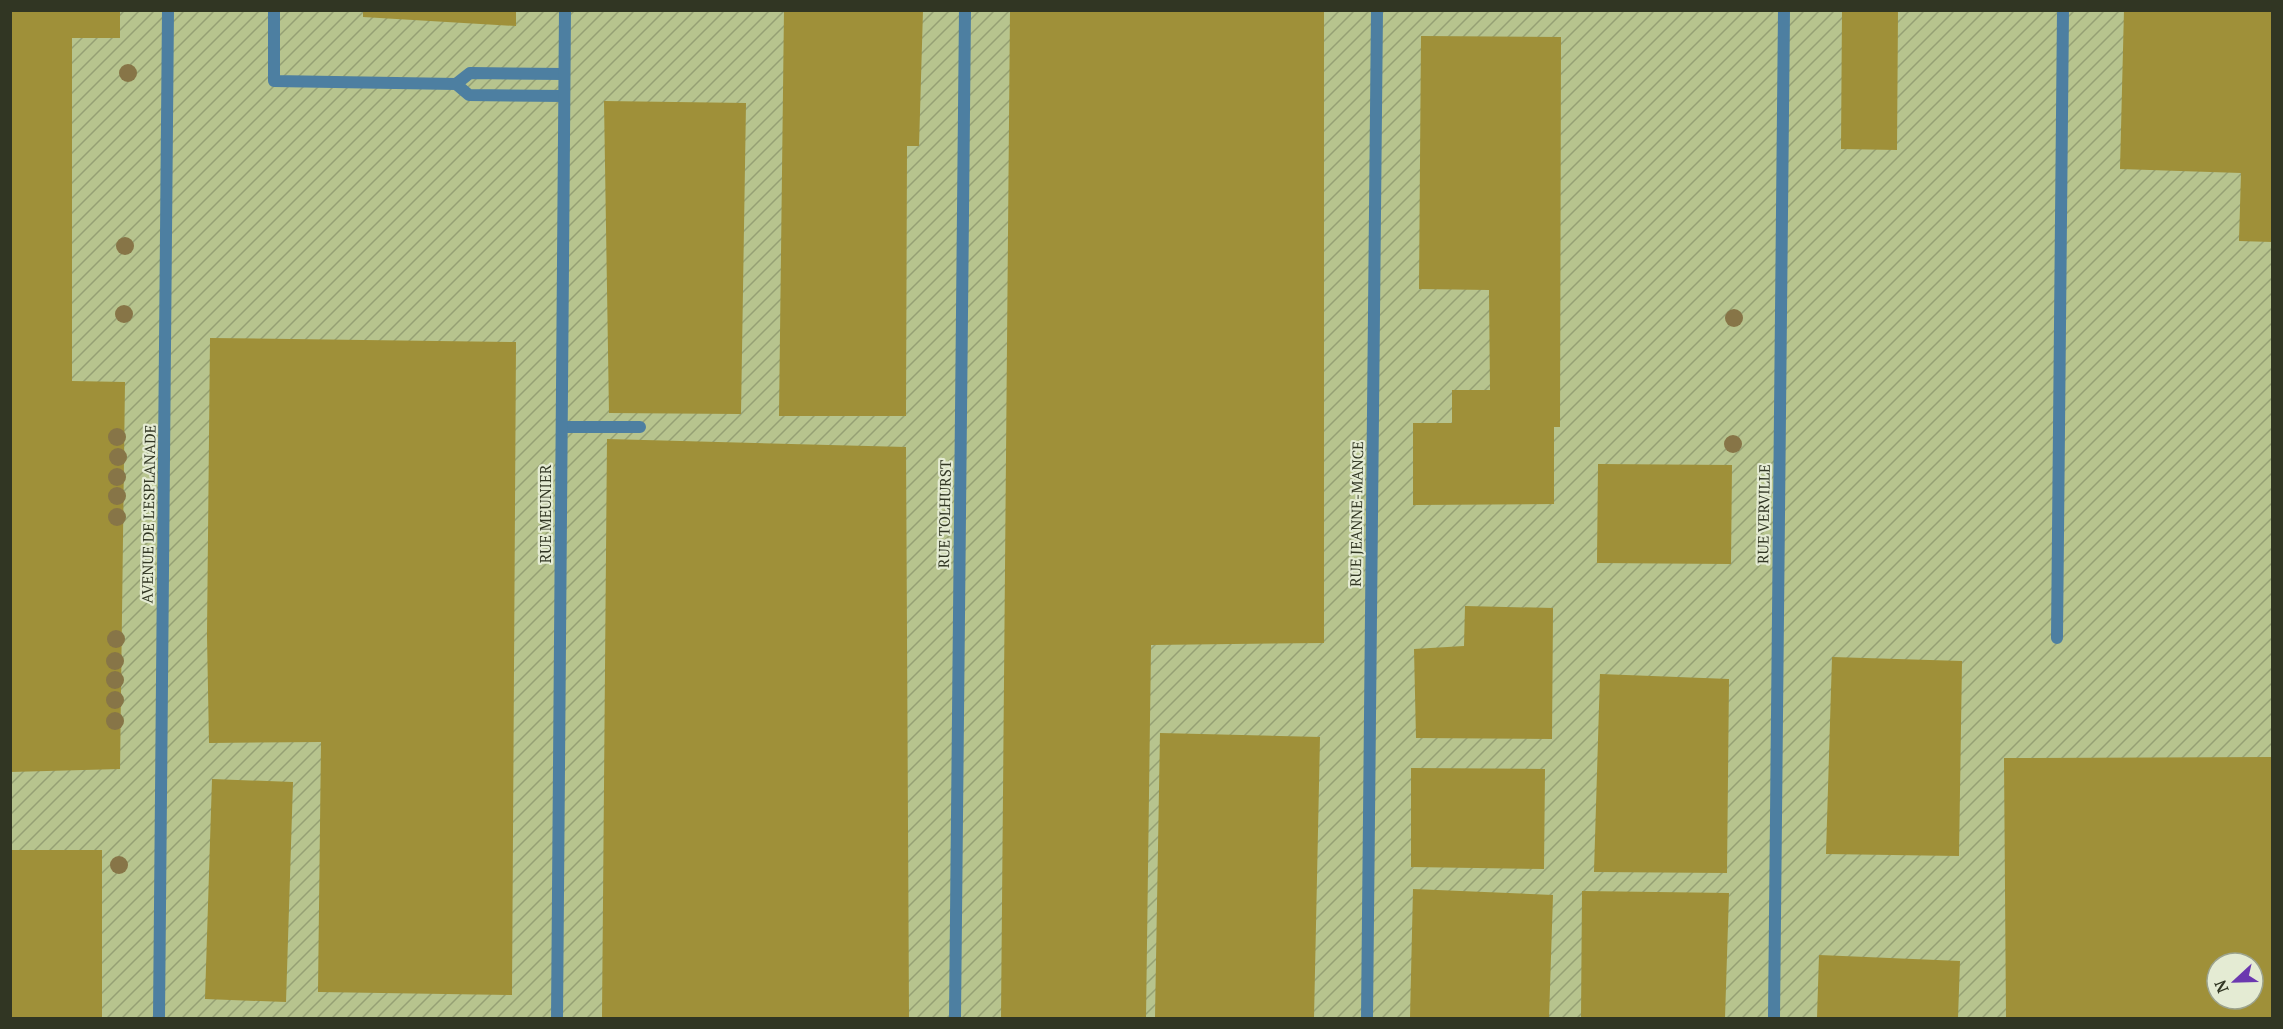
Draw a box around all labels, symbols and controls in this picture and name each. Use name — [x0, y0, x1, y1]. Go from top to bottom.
street label: AVENUE DE L'ESPLANADE — [136, 424, 160, 603]
street label: RUE JEANNE-MANCE — [1345, 441, 1367, 587]
street label: RUE TOLHURST — [933, 460, 955, 568]
street label: RUE MEUNIER — [535, 464, 555, 563]
street label: RUE VERVILLE — [1752, 464, 1774, 564]
north arrow — [2205, 951, 2265, 1011]
text: N — [2209, 977, 2234, 996]

